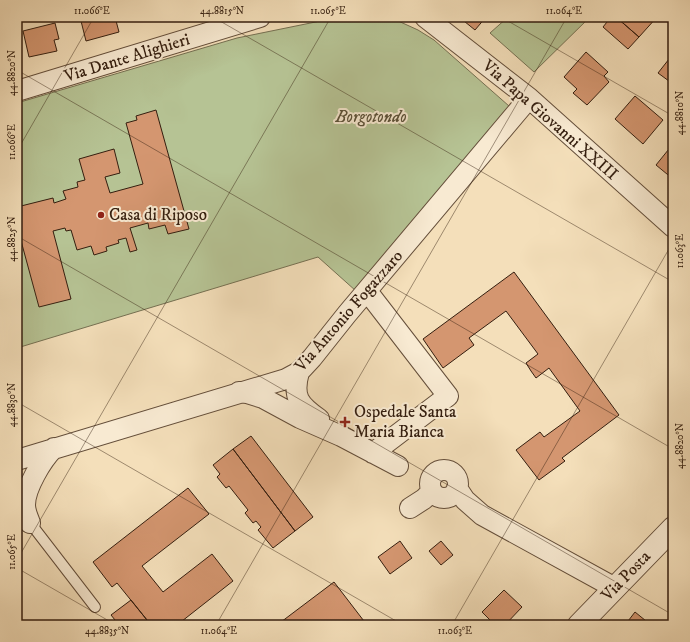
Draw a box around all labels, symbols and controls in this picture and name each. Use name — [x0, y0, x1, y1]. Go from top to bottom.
text: 11.066°E — [74, 5, 110, 17]
text: 44.8815°N — [200, 5, 244, 17]
text: 11.065°E — [310, 5, 346, 17]
text: 11.064°E — [546, 5, 582, 17]
street label: Via Dante Alighieri — [61, 28, 193, 88]
text: 44.8820°N — [6, 50, 18, 96]
street label: Via Papa Giovanni XXIII — [477, 54, 623, 185]
text: 44.8810°N — [674, 91, 686, 135]
park label: Borgotondo — [334, 106, 407, 128]
text: 11.066°E — [6, 124, 18, 160]
place label: Casa di Riposo — [109, 204, 207, 226]
marker: Casa di Riposo — [96, 210, 106, 220]
text: 44.8825°N — [6, 216, 18, 262]
text: 11.063°E — [674, 234, 686, 268]
street label: Via Antonio Fogazzaro — [289, 245, 408, 377]
text: 44.8830°N — [6, 383, 18, 427]
place label: Ospedale Santa Maria Bianca — [354, 401, 457, 443]
marker: Ospedale Santa Maria Bianca — [339, 416, 351, 428]
text: 44.8820°N — [674, 423, 686, 469]
text: 11.065°E — [6, 534, 18, 570]
street label: Via Posta — [596, 545, 656, 607]
text: 44.8835°N — [85, 625, 129, 637]
text: 11.064°E — [201, 625, 237, 637]
text: 11.063°E — [438, 625, 472, 637]

